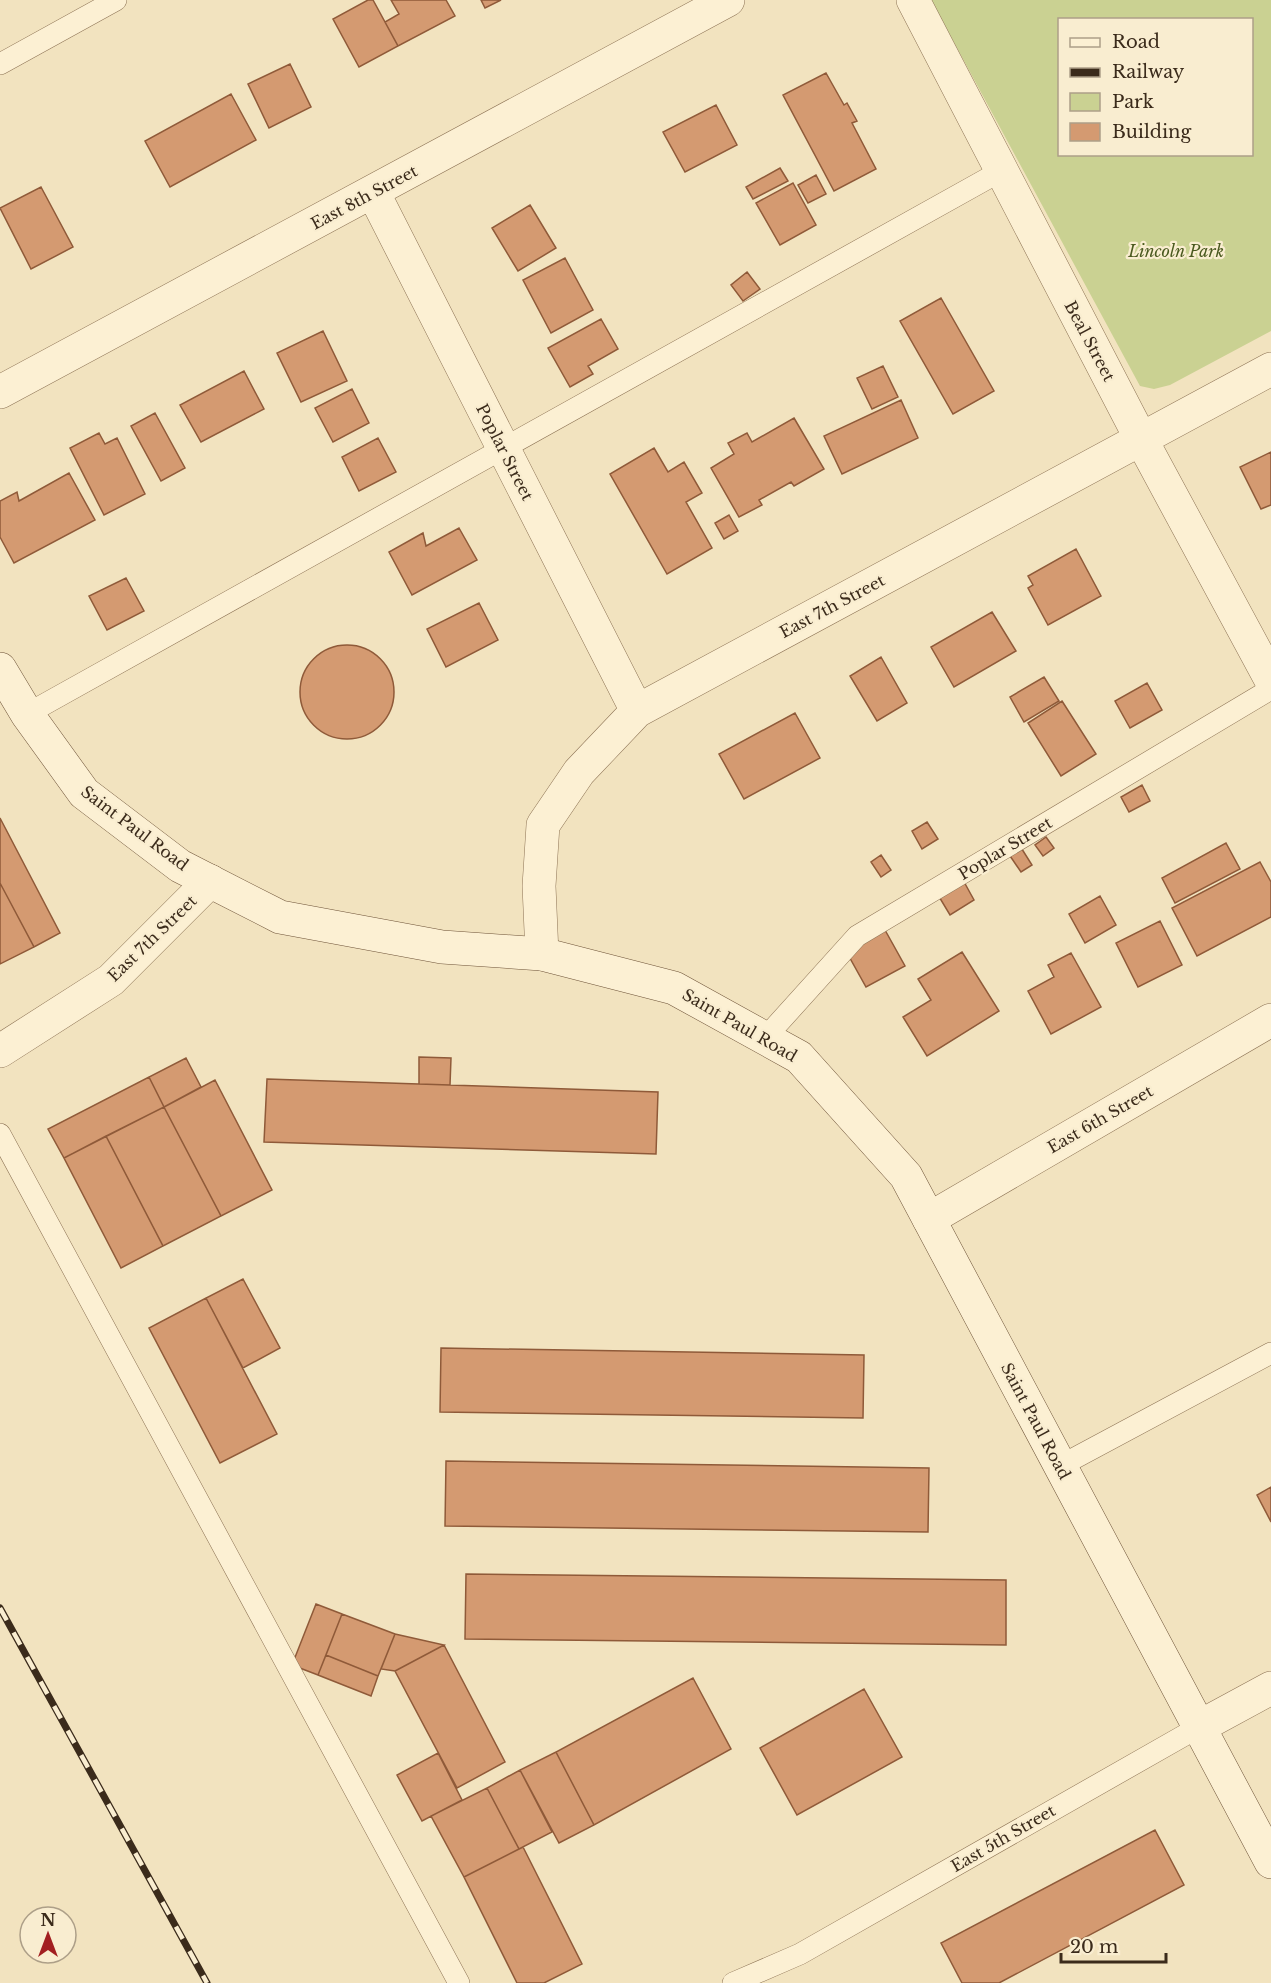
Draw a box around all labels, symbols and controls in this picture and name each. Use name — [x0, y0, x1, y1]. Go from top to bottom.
legend — [1058, 18, 1253, 156]
text: Road — [1112, 31, 1160, 53]
text: Railway — [1112, 61, 1185, 83]
text: Park — [1112, 91, 1154, 113]
text: Building — [1112, 121, 1191, 143]
street label: East 8th Street — [307, 161, 421, 233]
park label: Lincoln Park — [1127, 241, 1224, 261]
street label: Beal Street — [1060, 297, 1120, 385]
street label: Poplar Street — [472, 400, 538, 504]
street label: East 7th Street — [776, 570, 888, 642]
street label: Saint Paul Road — [77, 781, 193, 875]
street label: Poplar Street — [954, 812, 1056, 884]
street label: East 7th Street — [103, 890, 201, 986]
street label: Saint Paul Road — [679, 984, 801, 1066]
street label: East 6th Street — [1044, 1081, 1156, 1157]
street label: Saint Paul Road — [997, 1359, 1075, 1483]
street label: East 5th Street — [947, 1800, 1059, 1876]
north arrow — [18, 1905, 78, 1965]
text: N — [40, 1910, 56, 1930]
scale bar — [1061, 1926, 1166, 1964]
text: 20 m — [1070, 1936, 1118, 1958]

